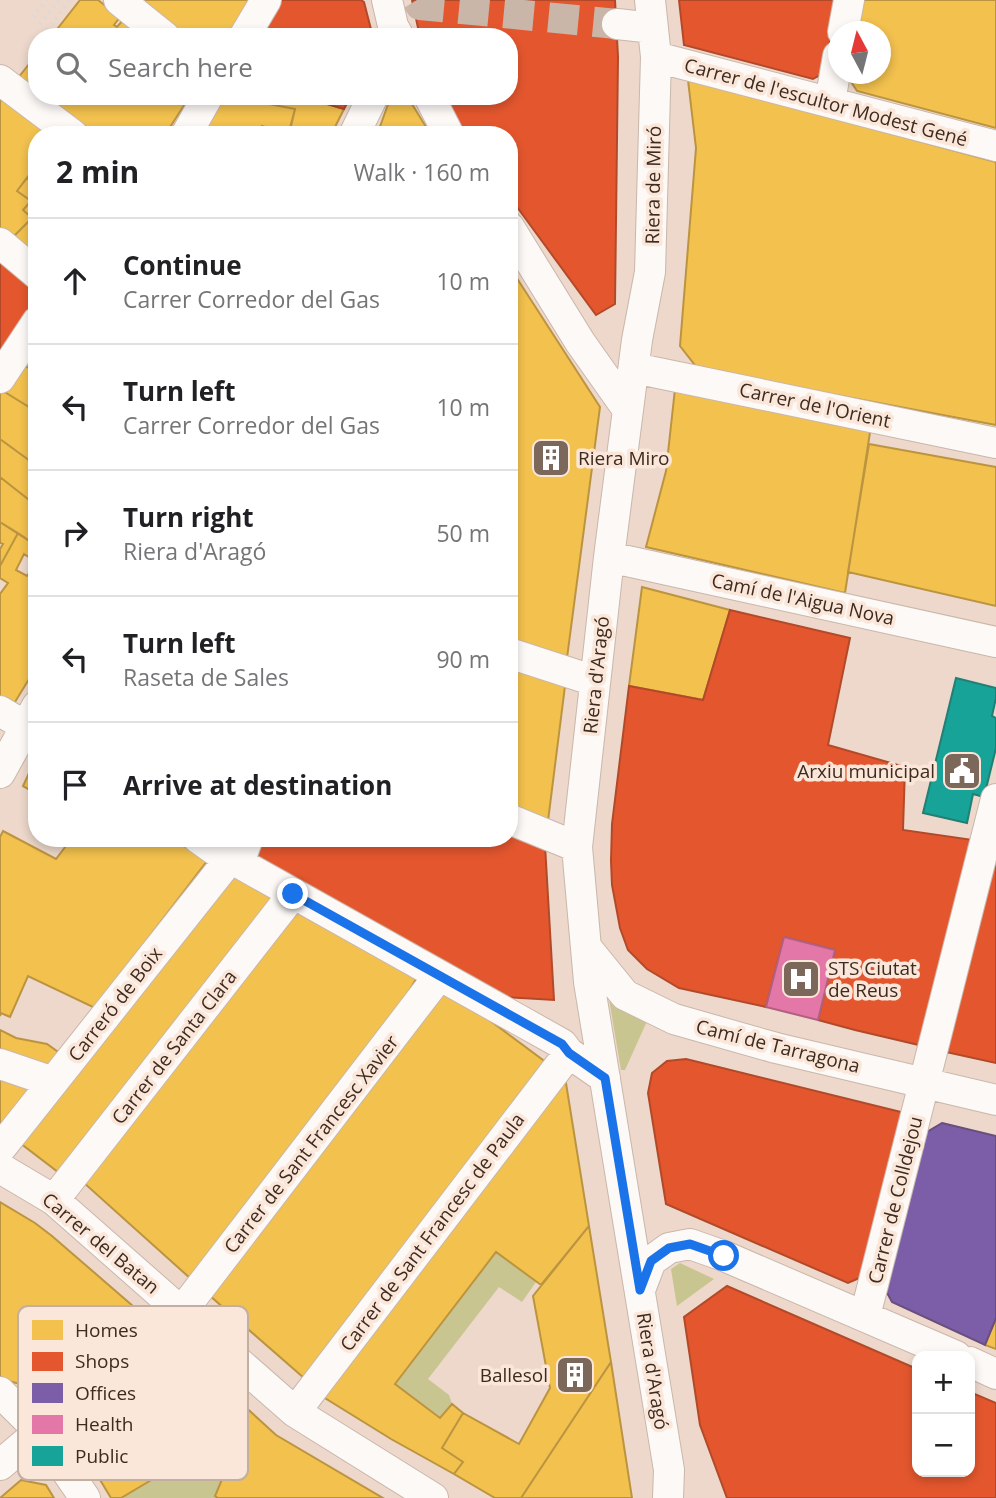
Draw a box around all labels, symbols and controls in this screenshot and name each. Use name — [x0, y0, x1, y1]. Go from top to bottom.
north arrow — [828, 21, 891, 84]
search box — [28, 28, 518, 105]
icon: search — [52, 48, 90, 86]
text: Search here — [108, 49, 253, 85]
street label: Carrer de l'escultor Modest Gené — [682, 52, 970, 152]
street label: Riera de Miró — [639, 125, 667, 245]
text: 2 min — [56, 151, 139, 192]
text: Walk · 160 m — [353, 156, 490, 188]
text: Continue — [123, 247, 242, 283]
icon: ahead — [56, 262, 94, 300]
text: 10 m — [436, 265, 490, 297]
text: Carrer Corredor del Gas — [123, 283, 380, 315]
text: Turn left — [123, 373, 235, 409]
street label: Carrer de l'Orient — [737, 376, 893, 434]
icon: left — [56, 388, 94, 426]
text: 10 m — [436, 391, 490, 423]
text: Carrer Corredor del Gas — [123, 409, 380, 441]
building icon: Riera Miro — [530, 437, 572, 479]
place label: Riera Miro — [578, 445, 670, 471]
text: Turn right — [123, 499, 254, 535]
icon: right — [56, 514, 94, 552]
text: 50 m — [436, 517, 490, 549]
text: Riera d'Aragó — [123, 535, 266, 567]
street label: Camí de l'Aigua Nova — [709, 567, 897, 631]
street label: Riera d'Aragó — [577, 615, 615, 735]
text: Turn left — [123, 625, 235, 661]
icon: left — [56, 640, 94, 678]
text: 90 m — [436, 643, 490, 675]
text: Raseta de Sales — [123, 661, 289, 693]
public building icon: Arxiu municipal — [941, 750, 983, 792]
place label: Arxiu municipal — [797, 758, 935, 784]
icon: arrive — [56, 766, 94, 804]
text: Arrive at destination — [123, 767, 392, 803]
route end — [277, 878, 308, 909]
street label: Carreró de Boix — [62, 941, 168, 1067]
place label: STS Ciutat de Reus — [828, 955, 917, 1003]
hospital icon: STS Ciutat de Reus — [780, 958, 822, 1000]
street label: Carrer de Santa Clara — [106, 964, 242, 1130]
street label: Camí de Tarragona — [693, 1013, 863, 1079]
street label: Carrer de Sant Francesc Xavier — [218, 1029, 404, 1258]
street label: Carrer de Sant Francesc de Paula — [334, 1108, 530, 1356]
street label: Carrer de Colldejou — [862, 1113, 928, 1287]
street label: Carrer del Batan — [37, 1186, 165, 1300]
route start — [708, 1240, 739, 1271]
legend — [18, 1306, 248, 1480]
street label: Riera d'Aragó — [631, 1311, 675, 1431]
text: Homes — [75, 1317, 138, 1343]
text: Shops — [75, 1348, 129, 1374]
map controls — [912, 1351, 975, 1477]
button: + — [912, 1351, 975, 1414]
building icon: Ballesol — [554, 1354, 596, 1396]
place label: Ballesol — [480, 1362, 548, 1388]
text: Offices — [75, 1380, 136, 1406]
text: Health — [75, 1411, 133, 1437]
button: − — [912, 1414, 975, 1477]
text: Public — [75, 1443, 128, 1469]

